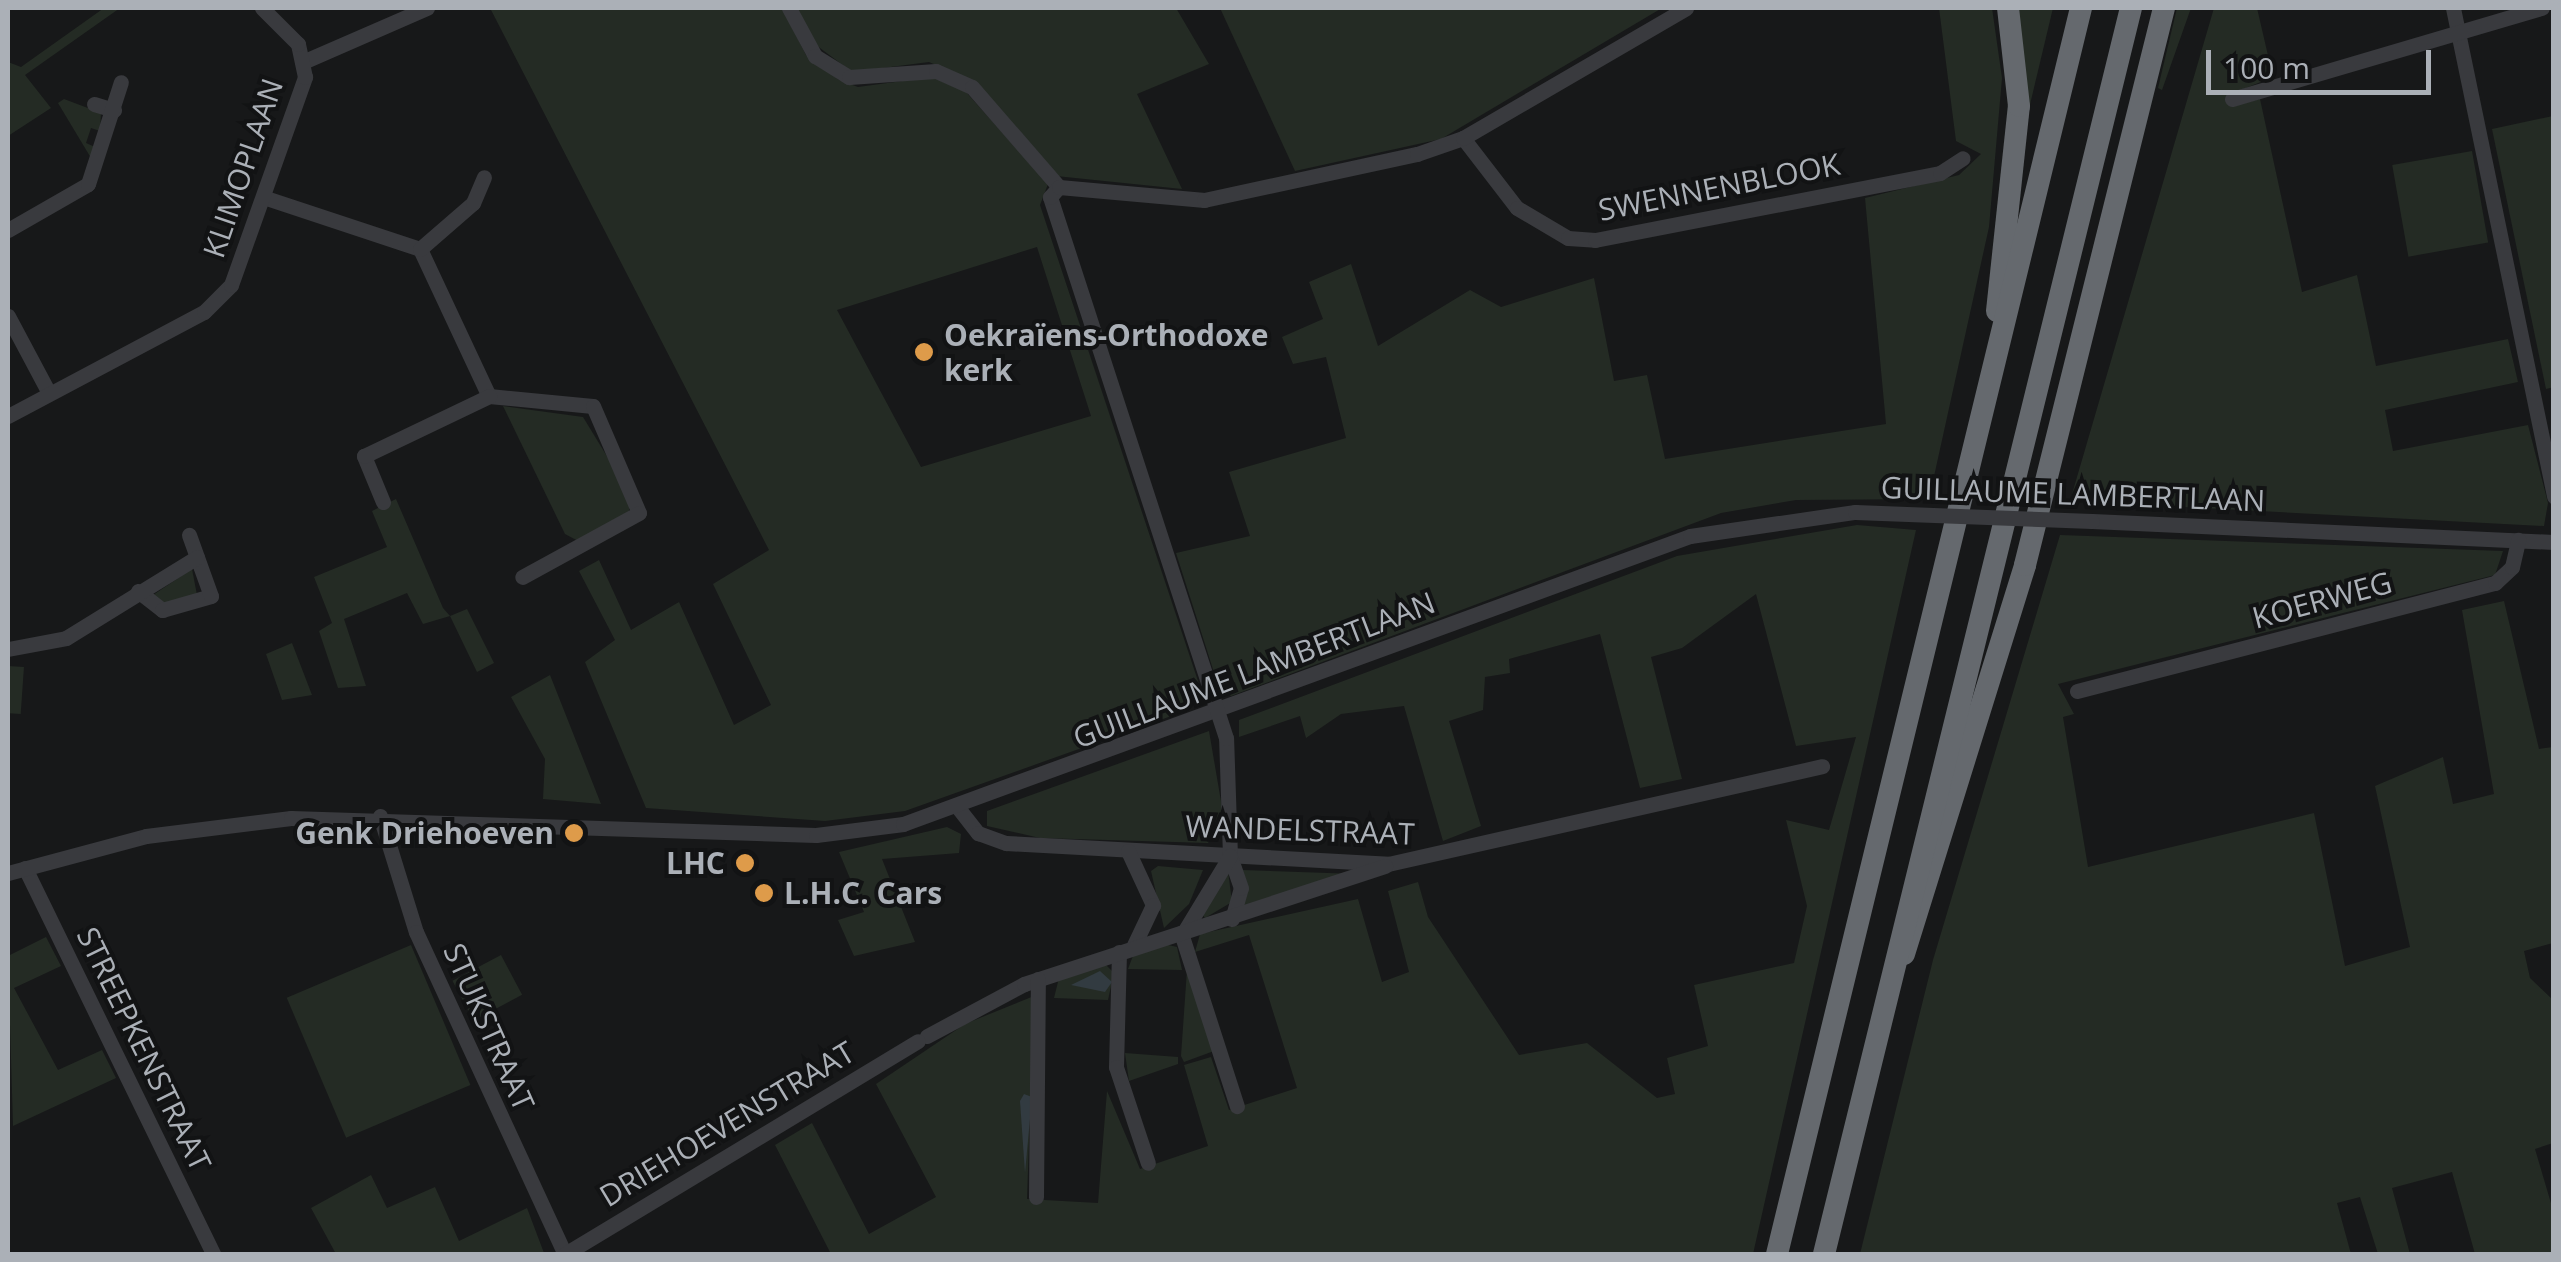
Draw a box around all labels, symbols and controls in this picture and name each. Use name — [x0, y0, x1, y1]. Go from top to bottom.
scale bar — [2211, 30, 2436, 92]
text: 100 m — [2223, 47, 2310, 88]
street label: KLIMOPLAAN — [196, 74, 290, 262]
street label: SWENNENBLOOK — [1595, 146, 1843, 228]
place label: Oekraïens-Orthodoxe kerk — [944, 317, 1269, 388]
marker: Oekraïens-Orthodoxe kerk — [913, 341, 935, 363]
street label: GUILLAUME LAMBERTLAAN — [1880, 469, 2266, 519]
street label: KOERWEG — [2248, 564, 2396, 636]
street label: GUILLAUME LAMBERTLAAN — [1068, 584, 1440, 756]
street label: WANDELSTRAAT — [1185, 808, 1415, 852]
place label: Genk Driehoeven — [295, 815, 554, 851]
marker: Genk Driehoeven — [563, 822, 585, 844]
place label: LHC — [666, 845, 725, 881]
marker: LHC — [734, 852, 756, 874]
place label: L.H.C. Cars — [784, 875, 942, 911]
marker: L.H.C. Cars — [753, 882, 775, 904]
street label: STREEPKENSTRAAT — [69, 921, 219, 1177]
street label: STUKSTRAAT — [436, 938, 542, 1116]
street label: DRIEHOEVENSTRAAT — [593, 1034, 861, 1214]

